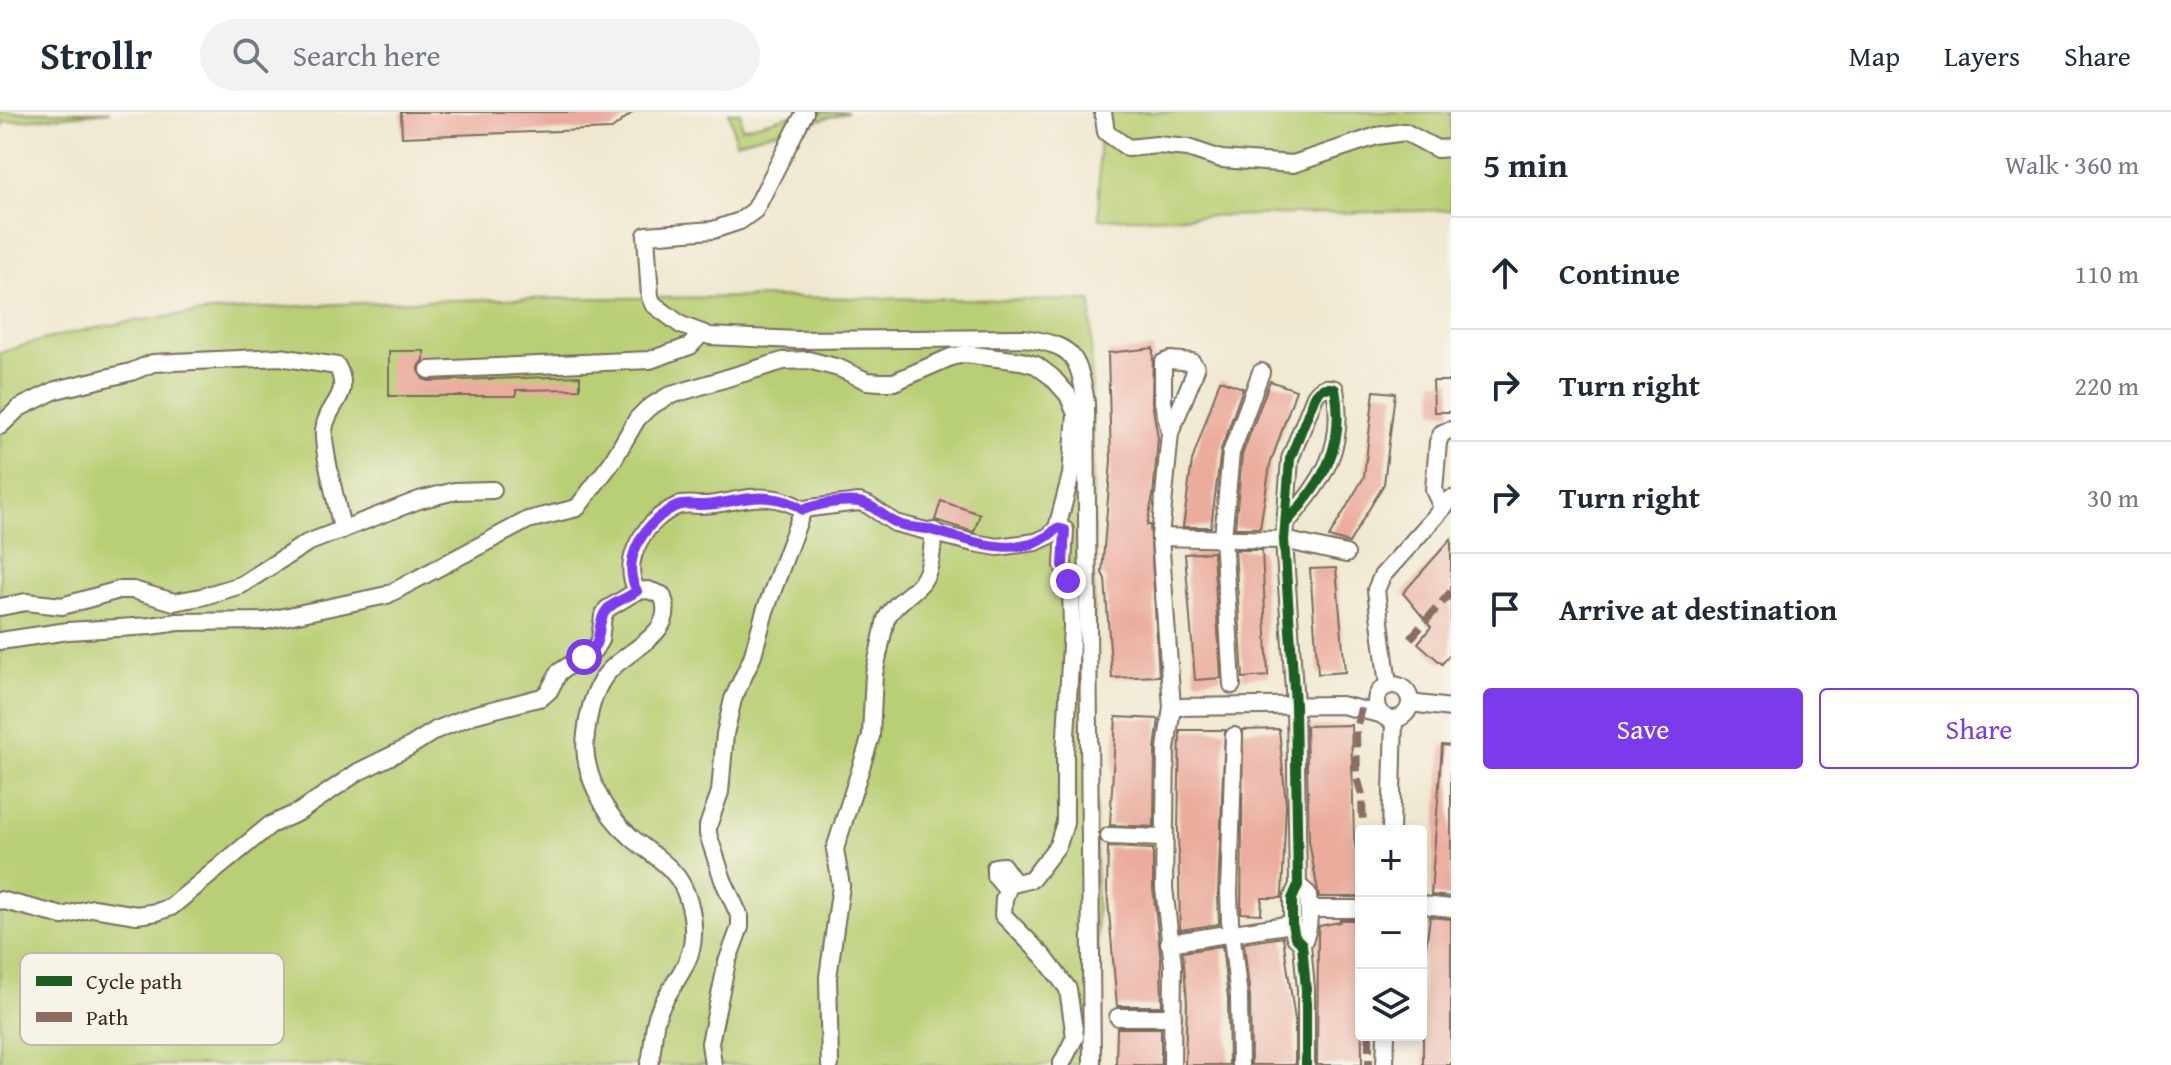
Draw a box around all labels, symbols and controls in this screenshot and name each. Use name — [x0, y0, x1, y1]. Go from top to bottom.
search box — [200, 19, 760, 91]
text: Strollr — [40, 27, 152, 83]
icon: search — [228, 33, 272, 77]
text: Search here — [292, 33, 441, 77]
text: Map — [1849, 35, 1900, 76]
text: Layers — [1944, 35, 2020, 76]
text: Share — [2064, 35, 2131, 76]
text: 5 min — [1483, 140, 1568, 189]
text: Walk · 360 m — [2005, 145, 2139, 184]
icon: ahead — [1483, 251, 1527, 295]
text: Continue — [1559, 251, 1680, 295]
text: 110 m — [2074, 254, 2139, 293]
icon: right — [1483, 363, 1527, 407]
text: Turn right — [1559, 363, 1700, 407]
text: 220 m — [2074, 366, 2139, 405]
icon: right — [1483, 475, 1527, 519]
text: Turn right — [1559, 475, 1700, 519]
text: 30 m — [2087, 478, 2139, 517]
route end — [1050, 563, 1086, 599]
icon: arrive — [1483, 587, 1527, 631]
text: Arrive at destination — [1559, 587, 1837, 631]
route start — [566, 639, 602, 675]
button: Save — [1483, 688, 1803, 769]
button: Share — [1819, 688, 2139, 769]
map controls — [1355, 825, 1427, 1041]
button: + — [1355, 825, 1427, 897]
button: − — [1355, 897, 1427, 969]
legend — [20, 953, 284, 1045]
text: Cycle path — [86, 965, 183, 997]
button: layers — [1355, 969, 1427, 1041]
text: Path — [86, 1001, 129, 1033]

